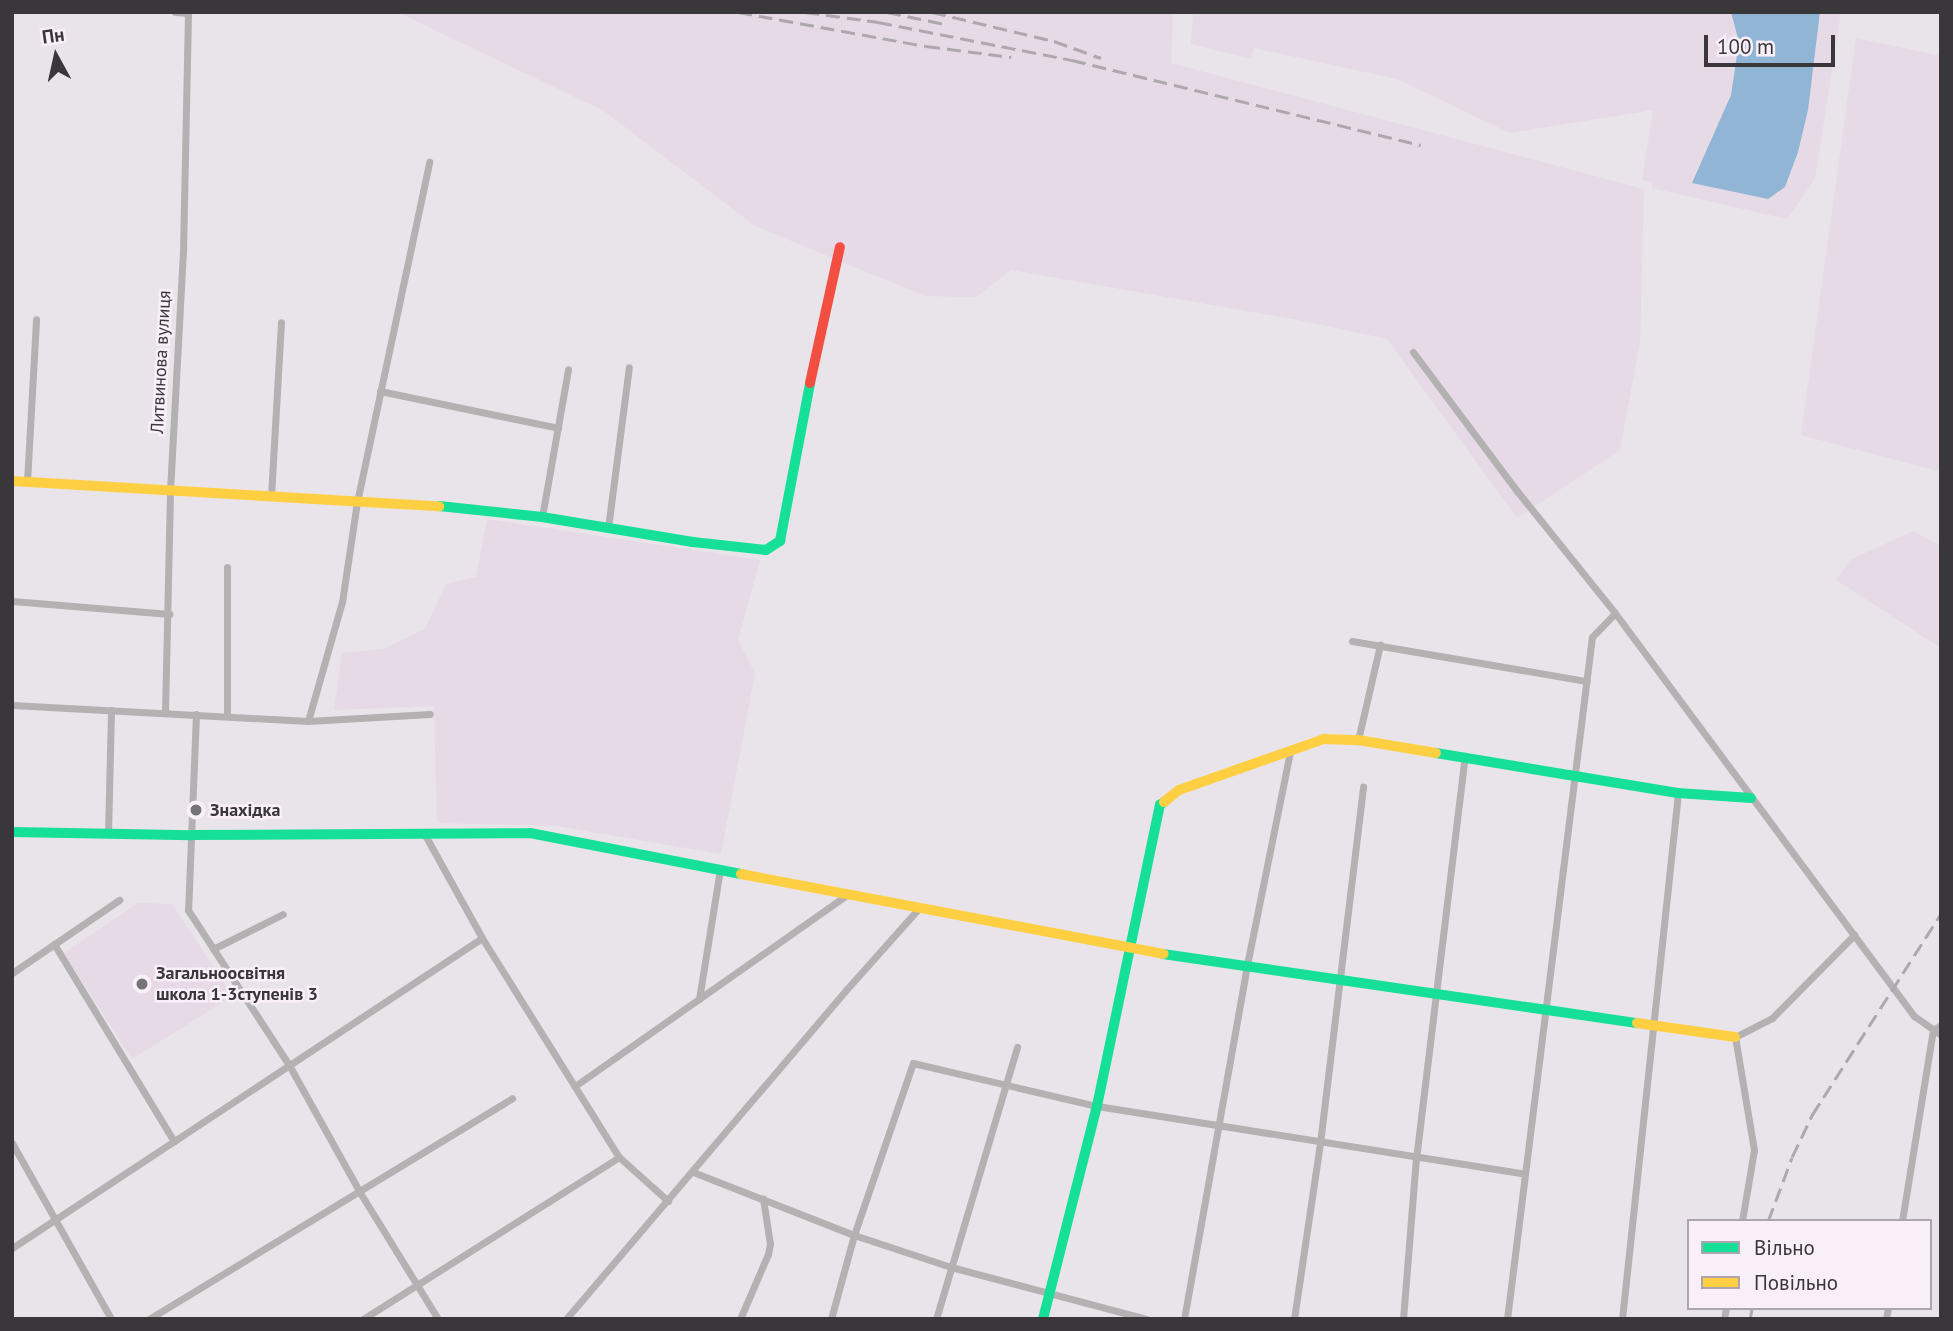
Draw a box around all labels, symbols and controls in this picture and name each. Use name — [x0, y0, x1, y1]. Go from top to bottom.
north arrow — [21, 21, 91, 91]
scale bar — [1708, 21, 1839, 65]
text: Пн — [40, 22, 66, 49]
text: 100 m — [1717, 33, 1774, 60]
street label: Литвинова вулиця — [146, 290, 176, 434]
place label: Знахідка — [210, 799, 280, 821]
marker: Знахідка — [188, 802, 204, 818]
place label: Загальноосвiтня школа 1-3ступенiв 3 — [156, 963, 318, 1006]
marker: Загальноосвiтня школа 1-3ступенiв 3 — [134, 976, 150, 992]
legend — [1687, 1219, 1932, 1310]
text: Вільно — [1754, 1234, 1815, 1261]
text: Повільно — [1754, 1269, 1838, 1296]

